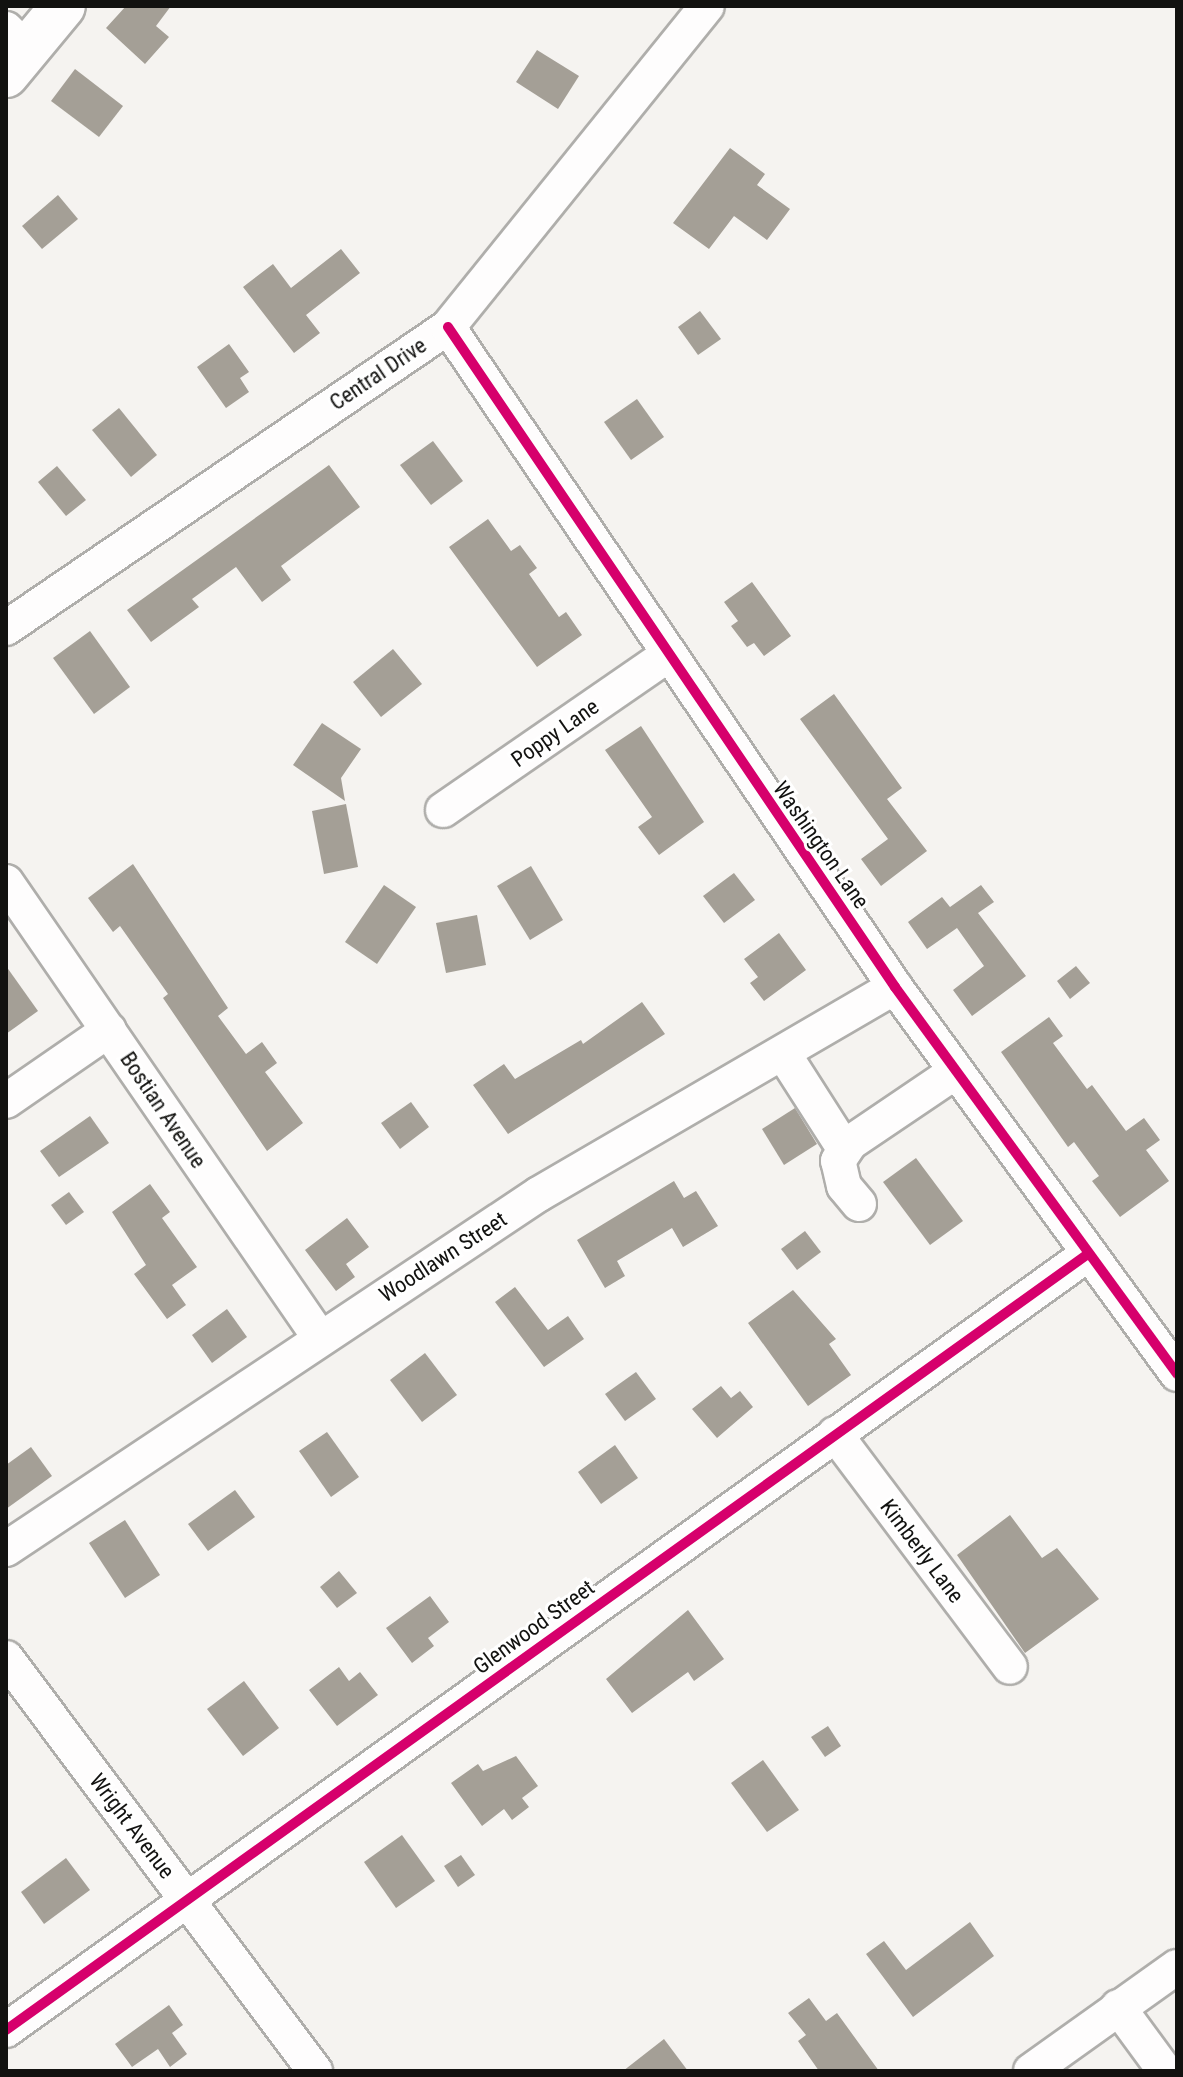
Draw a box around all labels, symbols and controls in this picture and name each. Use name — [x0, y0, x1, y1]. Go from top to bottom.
street label: Central Drive — [325, 332, 431, 416]
street label: Poppy Lane — [506, 693, 604, 773]
street label: Washington Lane — [767, 776, 875, 914]
street label: Bostian Avenue — [115, 1047, 211, 1173]
street label: Woodlawn Street — [374, 1206, 512, 1308]
street label: Kimberly Lane — [875, 1494, 969, 1608]
street label: Glenwood Street — [468, 1574, 600, 1680]
street label: Wright Avenue — [84, 1768, 180, 1884]

